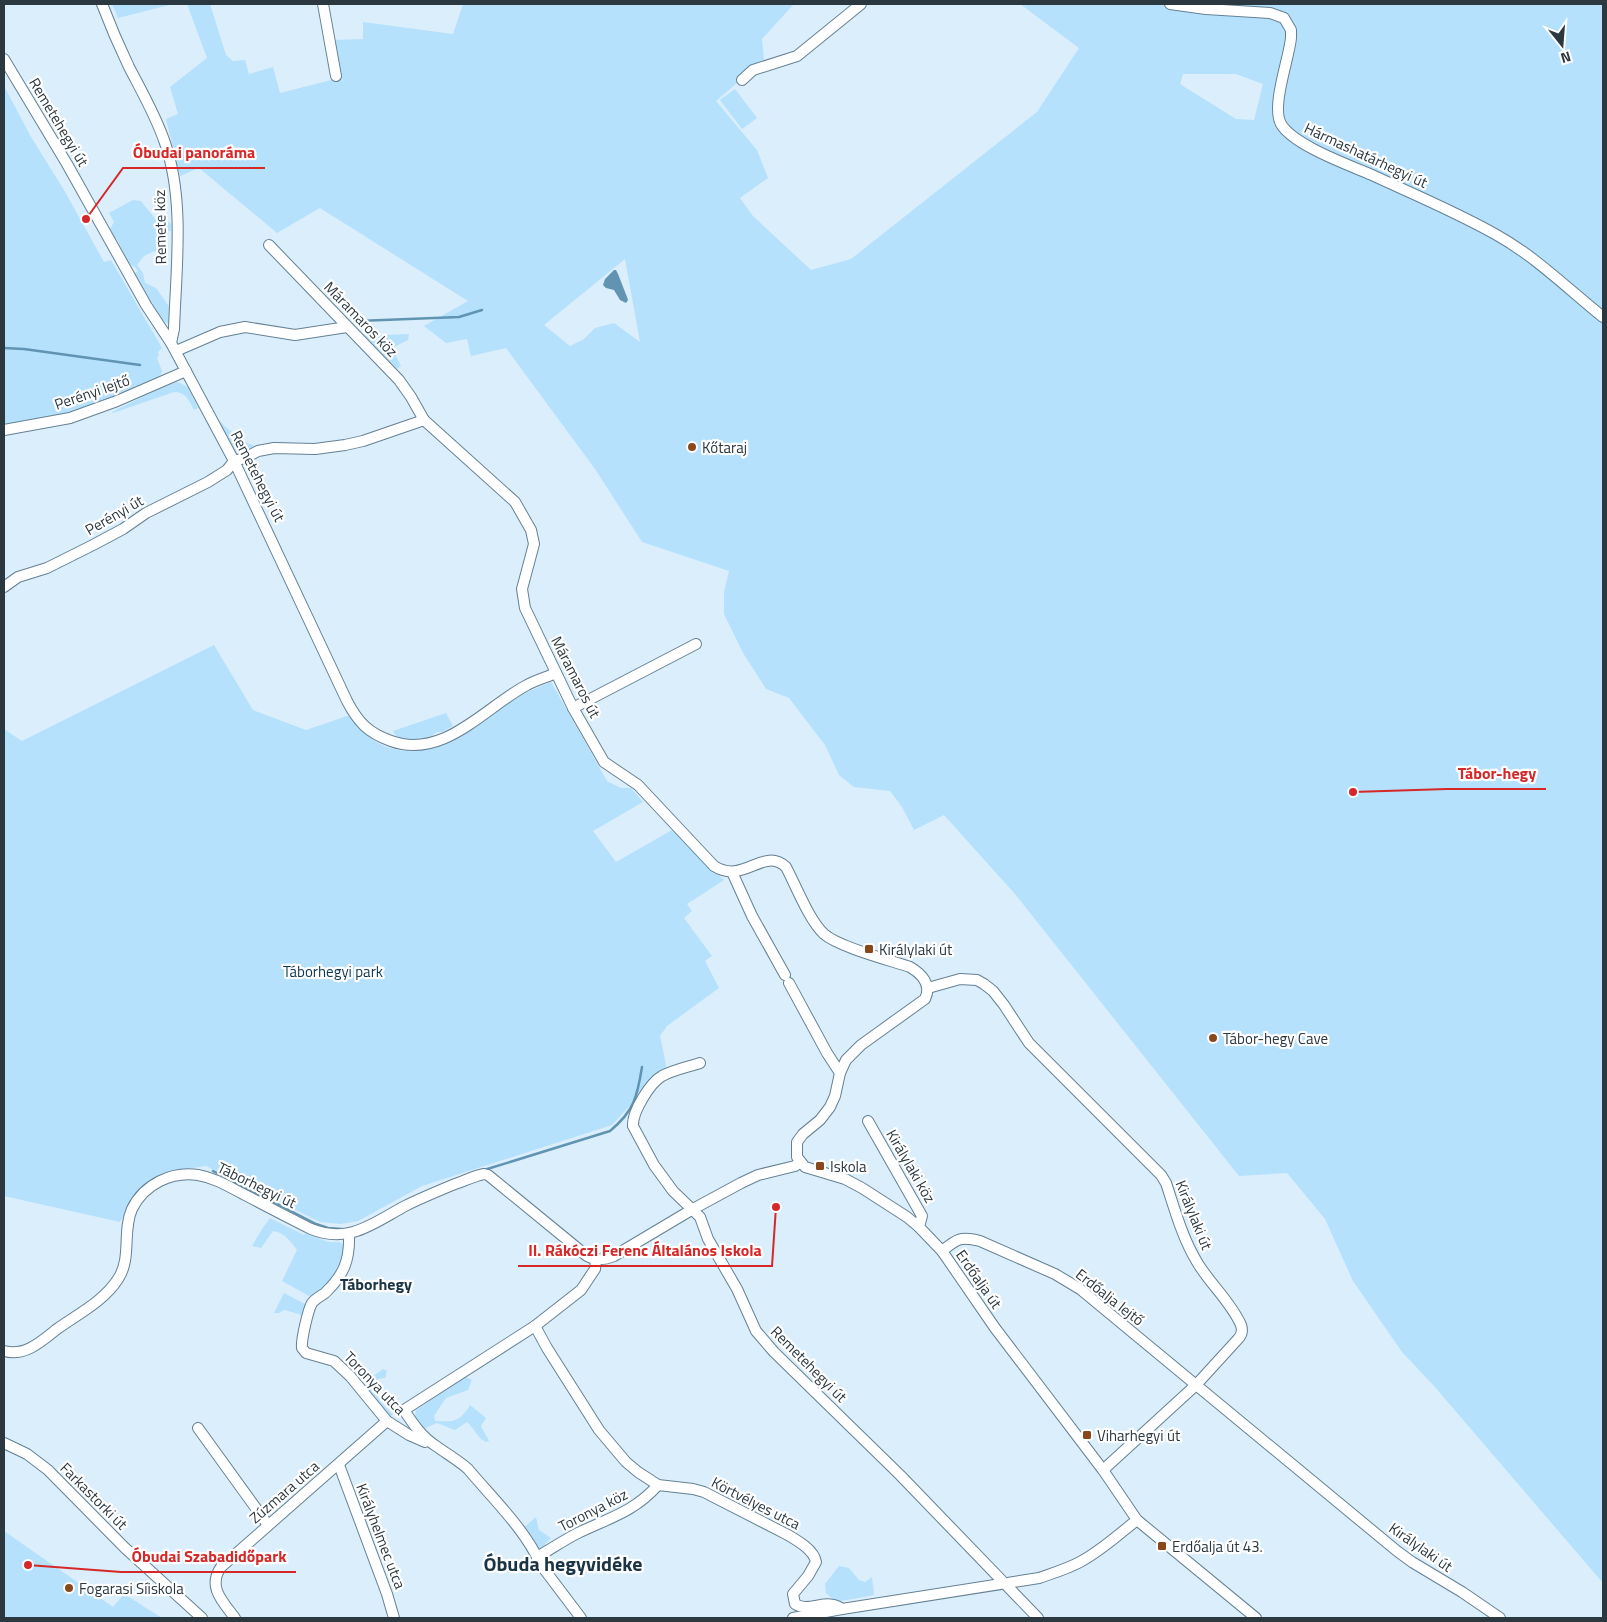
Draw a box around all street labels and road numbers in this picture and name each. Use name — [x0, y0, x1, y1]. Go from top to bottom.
street label: Remetehegyi út — [23, 73, 95, 171]
street label: Hármashatárhegyi út — [1301, 116, 1432, 194]
street label: Remete köz — [148, 189, 172, 264]
street label: Máramaros köz — [319, 276, 403, 362]
street label: Perényi lejtő — [51, 368, 133, 416]
street label: Remetehegyi út — [225, 426, 291, 526]
street label: Perényi út — [81, 489, 148, 541]
street label: Máramaros út — [545, 632, 607, 723]
street label: Királylaki köz — [881, 1125, 941, 1207]
street label: Táborhegyi út — [214, 1156, 301, 1214]
street label: Királylaki út — [1170, 1177, 1219, 1254]
street label: Erdőalja út — [950, 1245, 1008, 1314]
street label: Erdőalja lejtő — [1071, 1263, 1149, 1331]
street label: Remetehegyi út — [766, 1321, 853, 1408]
street label: Toronya utca — [339, 1346, 412, 1420]
street label: Zúzmara utca — [244, 1455, 324, 1529]
street label: Farkastorki út — [55, 1457, 133, 1535]
street label: Körtvélyes utca — [708, 1471, 805, 1535]
street label: Királyhelmec utca — [350, 1480, 412, 1593]
street label: Toronya köz — [554, 1483, 632, 1537]
street label: Királylaki út — [1384, 1517, 1458, 1578]

